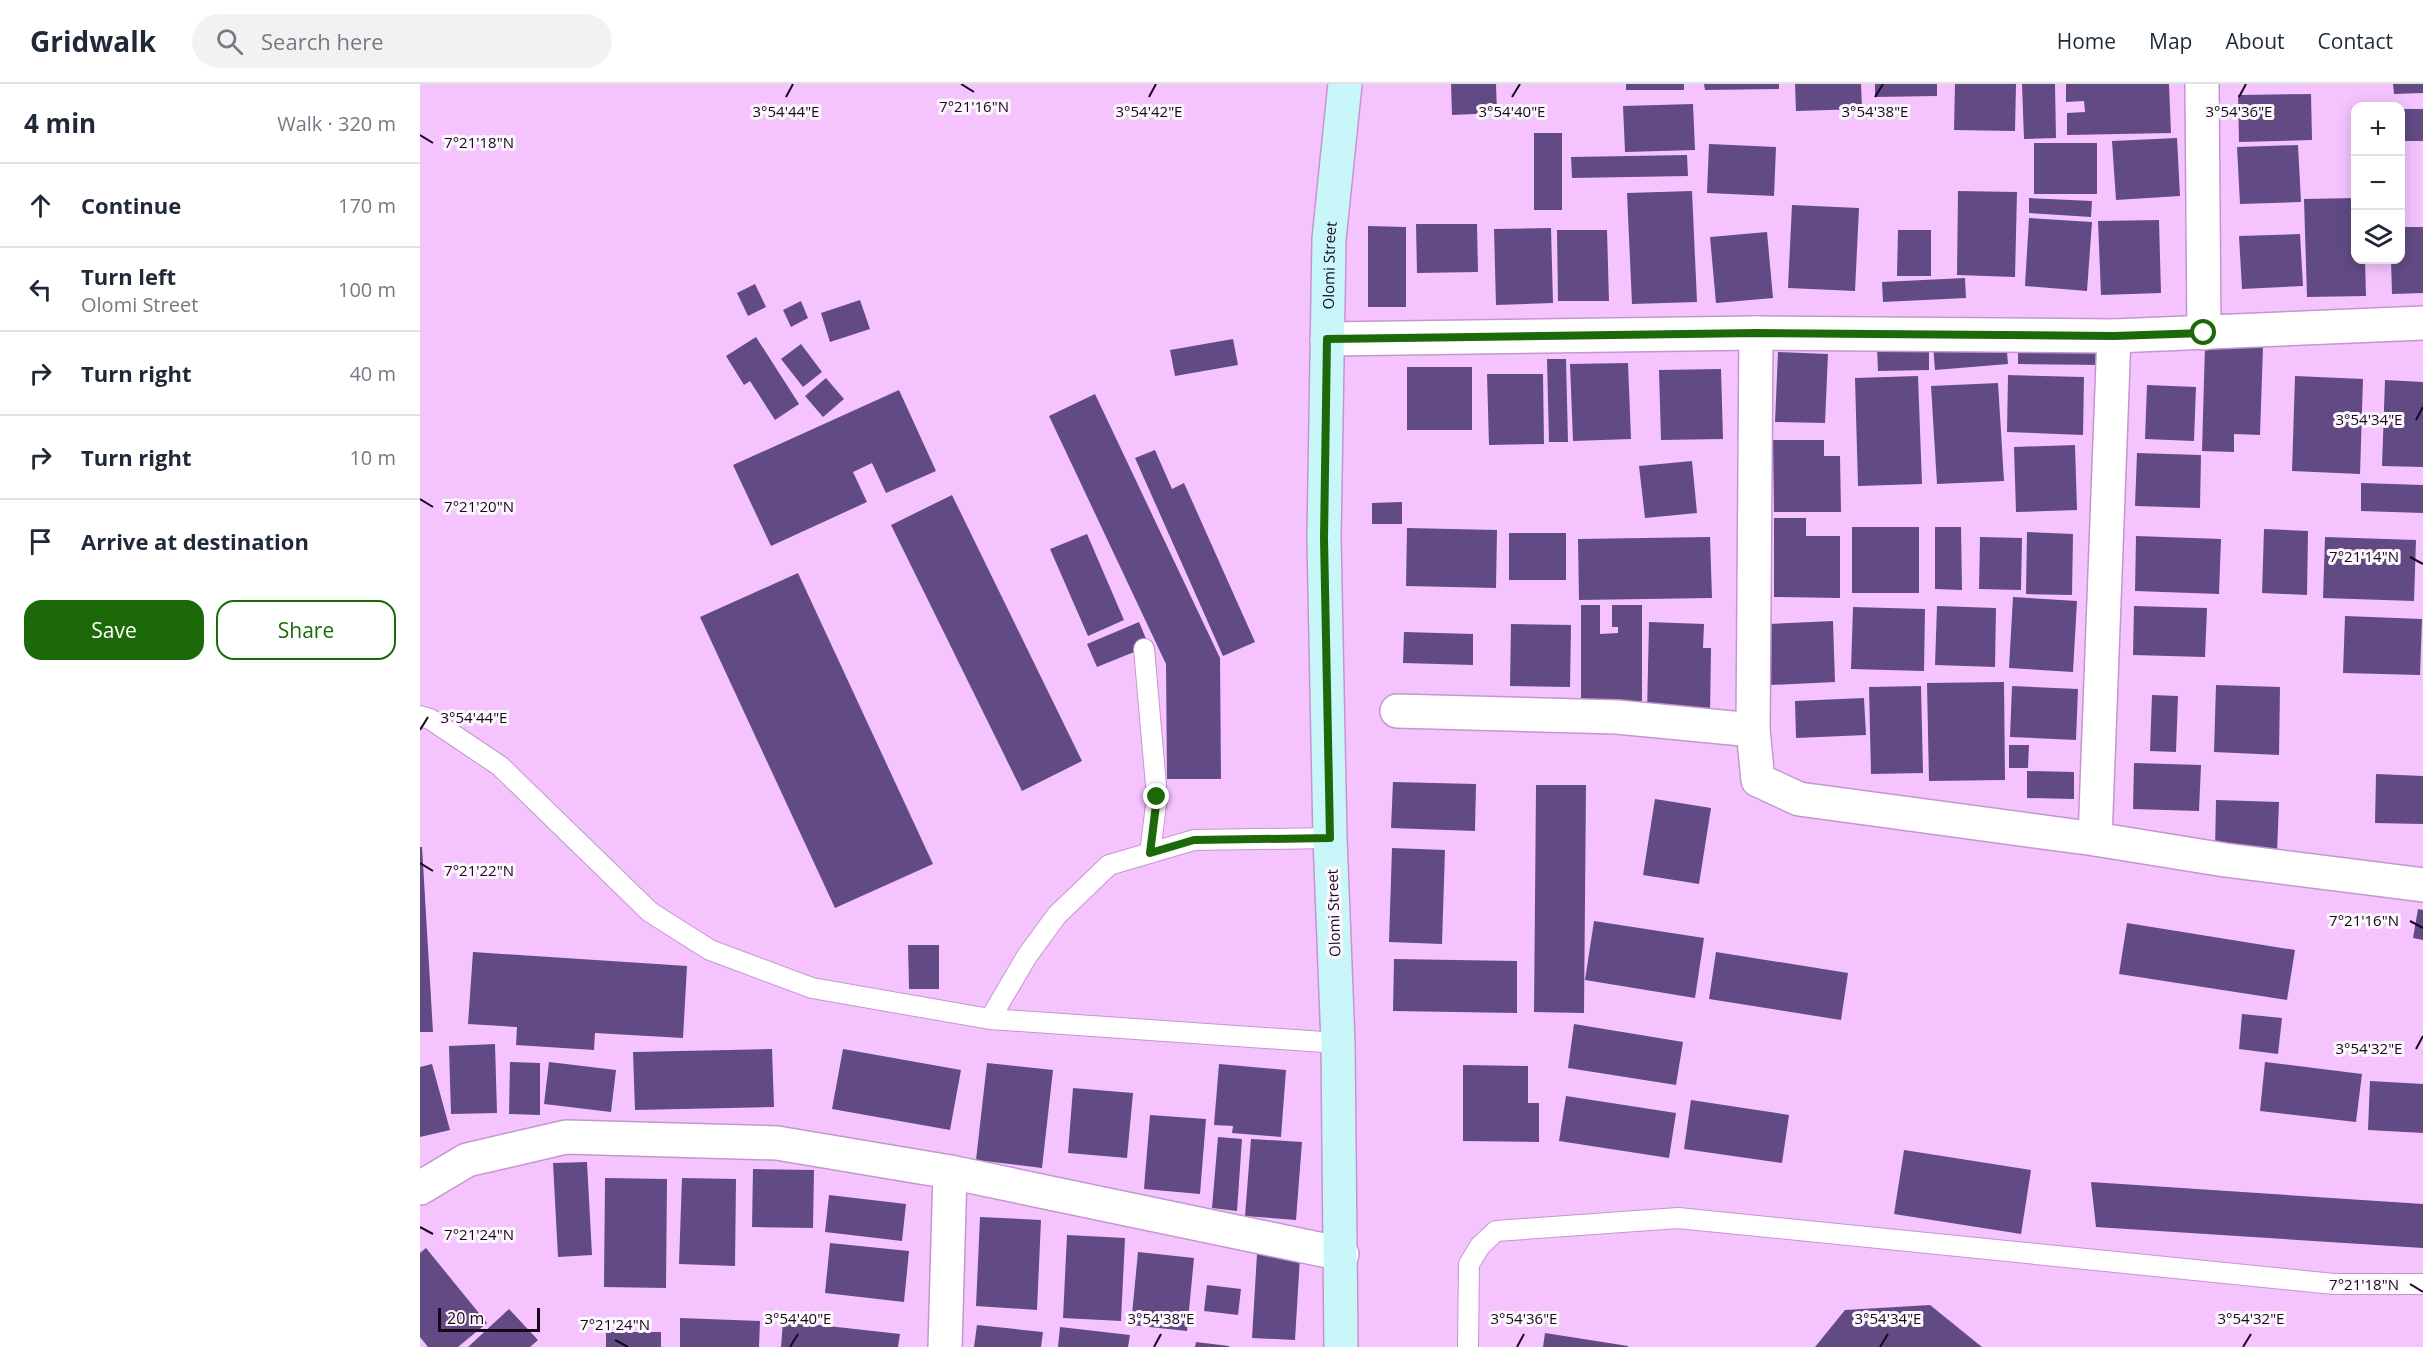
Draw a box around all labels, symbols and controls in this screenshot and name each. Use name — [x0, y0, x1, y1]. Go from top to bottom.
search box — [192, 14, 612, 68]
text: Gridwalk — [30, 22, 156, 60]
icon: search — [213, 25, 246, 58]
text: Search here — [261, 26, 384, 56]
text: Home — [2057, 27, 2116, 55]
text: Map — [2149, 27, 2192, 55]
text: About — [2225, 27, 2285, 55]
text: Contact — [2318, 27, 2393, 55]
text: 7°21'16"N — [939, 96, 1009, 116]
text: 3°54'44"E — [753, 101, 819, 121]
text: 3°54'42"E — [1116, 101, 1182, 121]
text: 3°54'40"E — [1479, 101, 1545, 121]
text: 3°54'38"E — [1842, 101, 1908, 121]
text: 3°54'36"E — [2206, 101, 2272, 121]
map controls — [2351, 102, 2405, 264]
button: + — [2351, 102, 2405, 156]
text: 4 min — [24, 105, 96, 141]
text: Walk · 320 m — [277, 110, 396, 137]
text: 7°21'18"N — [444, 132, 514, 152]
button: − — [2351, 156, 2405, 210]
icon: ahead — [24, 189, 57, 222]
text: Continue — [81, 190, 181, 220]
text: 170 m — [338, 192, 396, 219]
button: layers — [2351, 210, 2405, 264]
street label: Olomi Street — [1318, 220, 1341, 309]
text: Turn left — [81, 261, 176, 291]
icon: left — [24, 273, 57, 306]
text: 100 m — [338, 276, 396, 303]
text: Olomi Street — [81, 291, 198, 318]
route start — [2190, 319, 2216, 345]
icon: right — [24, 357, 57, 390]
text: Turn right — [81, 358, 192, 388]
text: 40 m — [349, 360, 396, 387]
text: 3°54'34"E — [2336, 409, 2402, 429]
icon: right — [24, 441, 57, 474]
text: Turn right — [81, 442, 192, 472]
text: 10 m — [349, 444, 396, 471]
text: 7°21'20"N — [444, 496, 514, 516]
icon: arrive — [24, 525, 57, 558]
text: Arrive at destination — [81, 526, 309, 556]
text: 7°21'14"N — [2329, 546, 2399, 566]
button: Save — [24, 600, 204, 660]
button: Share — [216, 600, 396, 660]
text: 3°54'44"E — [441, 707, 507, 727]
route end — [1143, 783, 1169, 809]
text: 7°21'22"N — [444, 860, 514, 880]
street label: Olomi Street — [1321, 869, 1345, 957]
text: 7°21'16"N — [2329, 910, 2399, 930]
text: 3°54'32"E — [2336, 1038, 2402, 1058]
text: 7°21'24"N — [444, 1224, 514, 1244]
text: 7°21'18"N — [2329, 1274, 2399, 1294]
scale bar — [438, 1305, 540, 1332]
text: 20 m — [447, 1307, 484, 1329]
text: 3°54'40"E — [765, 1308, 831, 1328]
text: 3°54'38"E — [1128, 1308, 1194, 1328]
text: 3°54'36"E — [1491, 1308, 1557, 1328]
text: 3°54'34"E — [1855, 1308, 1921, 1328]
text: 3°54'32"E — [2218, 1308, 2284, 1328]
text: 7°21'24"N — [580, 1314, 650, 1334]

